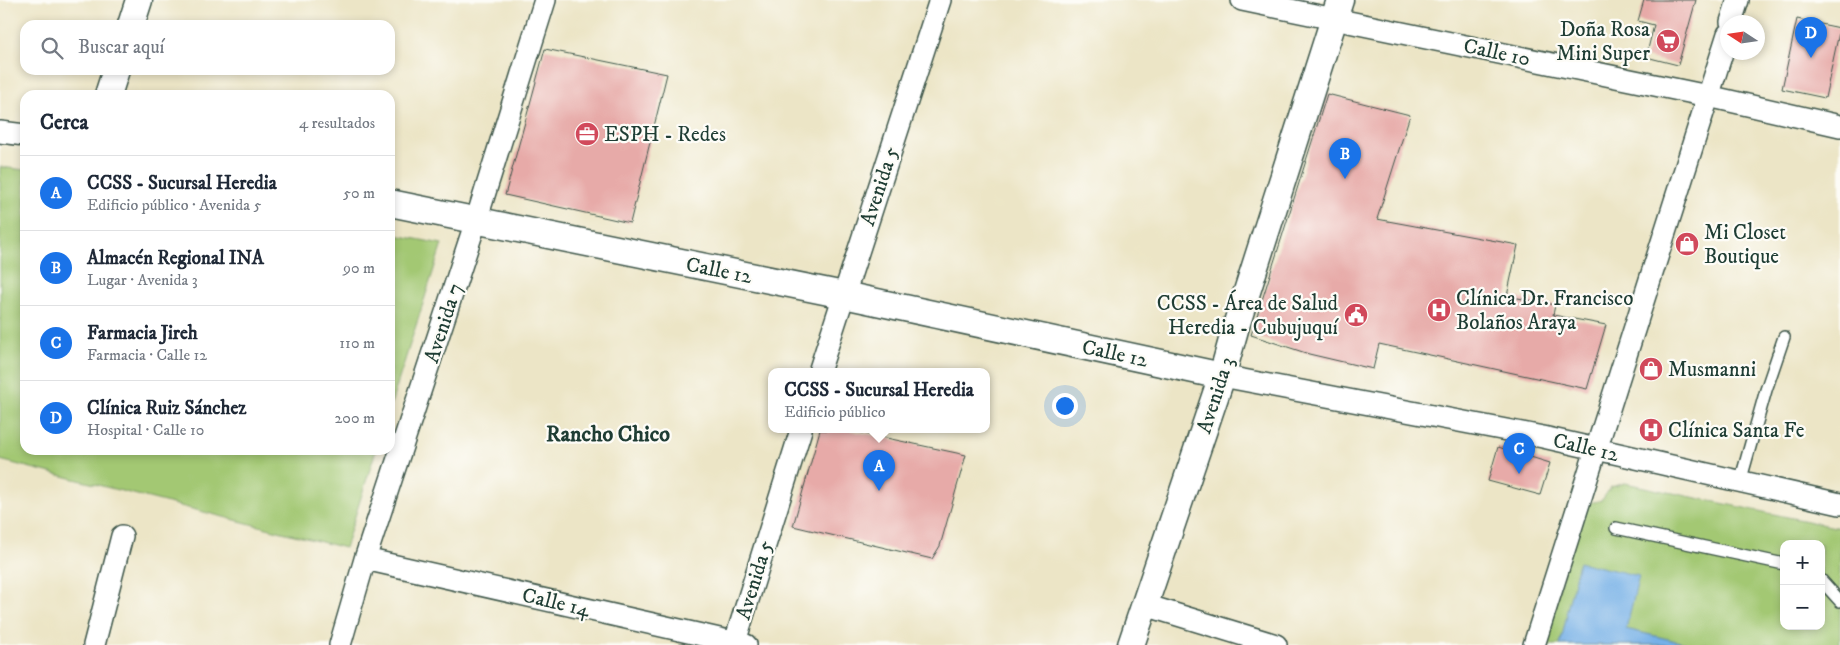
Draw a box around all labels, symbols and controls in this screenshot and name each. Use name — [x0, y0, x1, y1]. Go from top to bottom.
north arrow — [1720, 15, 1765, 60]
place label: Doña Rosa Mini Super — [1556, 17, 1650, 67]
pin: D — [1795, 17, 1827, 58]
search box — [20, 20, 395, 75]
supermarket icon: Doña Rosa Mini Super — [1655, 28, 1681, 54]
street label: Calle 10 — [1461, 33, 1533, 73]
icon: search — [38, 34, 66, 62]
text: Buscar aquí — [78, 36, 164, 59]
text: Cerca — [40, 110, 88, 136]
text: 4 resultados — [299, 113, 375, 133]
office icon: ESPH - Redes — [574, 121, 600, 147]
place label: ESPH - Redes — [604, 122, 726, 148]
pin: B — [1329, 138, 1361, 179]
street label: Avenida 5 — [855, 143, 905, 229]
text: CCSS - Sucursal Heredia — [87, 172, 277, 195]
text: A — [51, 183, 61, 203]
text: 50 m — [343, 183, 375, 203]
text: Edificio público · Avenida 5 — [87, 195, 261, 215]
place label: Mi Closet Boutique — [1704, 220, 1786, 270]
shop icon: Mi Closet Boutique — [1674, 231, 1700, 257]
text: Almacén Regional INA — [87, 247, 264, 270]
street label: Calle 12 — [684, 252, 755, 290]
text: B — [51, 258, 61, 278]
text: 90 m — [343, 258, 375, 278]
text: Lugar · Avenida 3 — [87, 270, 198, 290]
street label: Avenida 7 — [419, 280, 469, 366]
place label: Clínica Dr. Francisco Bolaños Araya — [1456, 286, 1633, 336]
place label: CCSS - Área de Salud Heredia - Cubujuquí — [1157, 289, 1340, 341]
hospital icon: Clínica Dr. Francisco Bolaños Araya — [1426, 297, 1452, 323]
public building icon: CCSS - Área de Salud Heredia - Cubujuquí — [1343, 302, 1369, 328]
text: Farmacia Jireh — [87, 322, 198, 345]
text: C — [51, 333, 61, 353]
text: 110 m — [339, 333, 375, 353]
street label: Calle 12 — [1079, 334, 1151, 374]
text: Farmacia · Calle 12 — [87, 345, 207, 365]
street label: Avenida 3 — [1191, 354, 1241, 437]
shop icon: Musmanni — [1638, 356, 1664, 382]
place label: Musmanni — [1668, 357, 1756, 383]
popup — [768, 368, 990, 433]
text: CCSS - Sucursal Heredia — [784, 379, 974, 402]
your location — [1052, 393, 1078, 419]
text: Clínica Ruiz Sánchez — [87, 397, 247, 420]
text: Edificio público — [784, 402, 886, 422]
text: D — [50, 408, 62, 428]
text: 200 m — [334, 408, 375, 428]
hospital icon: Clínica Santa Fe — [1638, 417, 1664, 443]
place label: Clínica Santa Fe — [1668, 418, 1805, 444]
text: Hospital · Calle 10 — [87, 420, 204, 440]
district label: Rancho Chico — [546, 421, 670, 448]
street label: Calle 12 — [1550, 428, 1622, 468]
pin: C — [1503, 433, 1535, 474]
pin: A — [863, 450, 895, 491]
street label: Avenida 5 — [731, 537, 779, 623]
map controls — [1780, 540, 1825, 630]
button: + — [1780, 540, 1825, 585]
street label: Calle 14 — [520, 583, 593, 624]
button: − — [1780, 585, 1825, 630]

